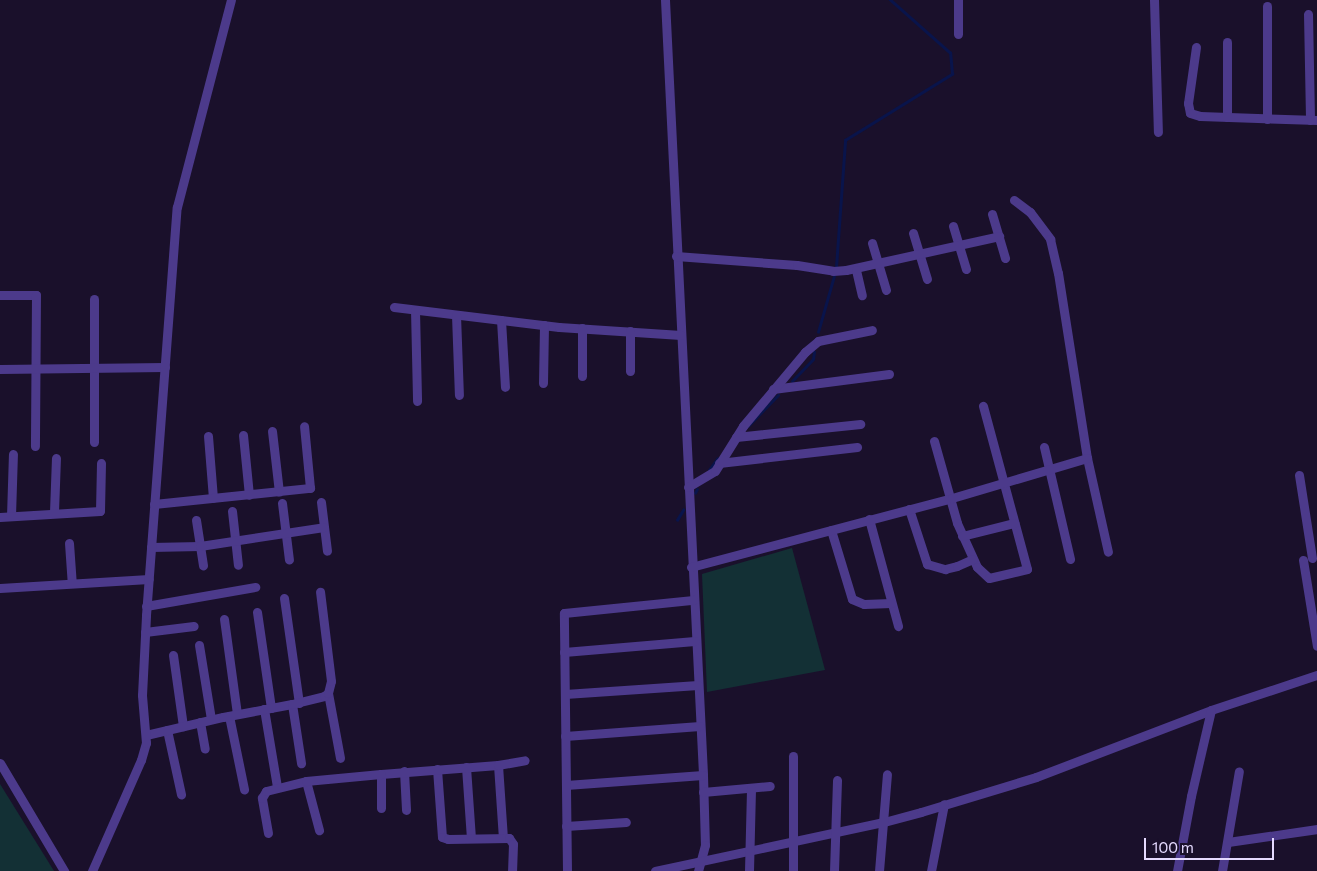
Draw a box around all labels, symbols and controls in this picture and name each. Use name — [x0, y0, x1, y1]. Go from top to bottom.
scale bar — [1147, 828, 1277, 860]
text: 100 m — [1152, 838, 1194, 856]

